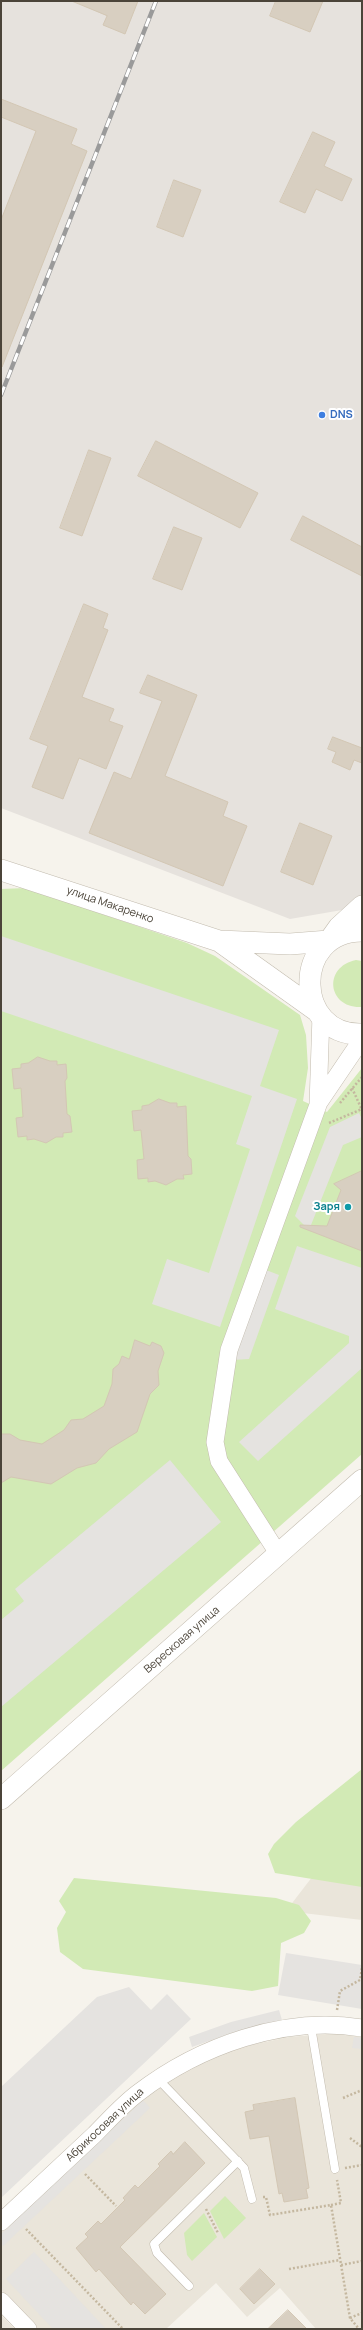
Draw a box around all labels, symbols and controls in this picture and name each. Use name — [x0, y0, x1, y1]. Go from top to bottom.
place label: DNS — [330, 408, 353, 422]
marker: DNS — [317, 410, 327, 420]
street label: улица Макаренко — [65, 884, 155, 926]
place label: Заря — [313, 1200, 340, 1214]
marker: Заря — [343, 1202, 353, 1212]
street label: Вересковая улица — [142, 1604, 222, 1676]
street label: Абрикосовая улица — [63, 2085, 147, 2165]

